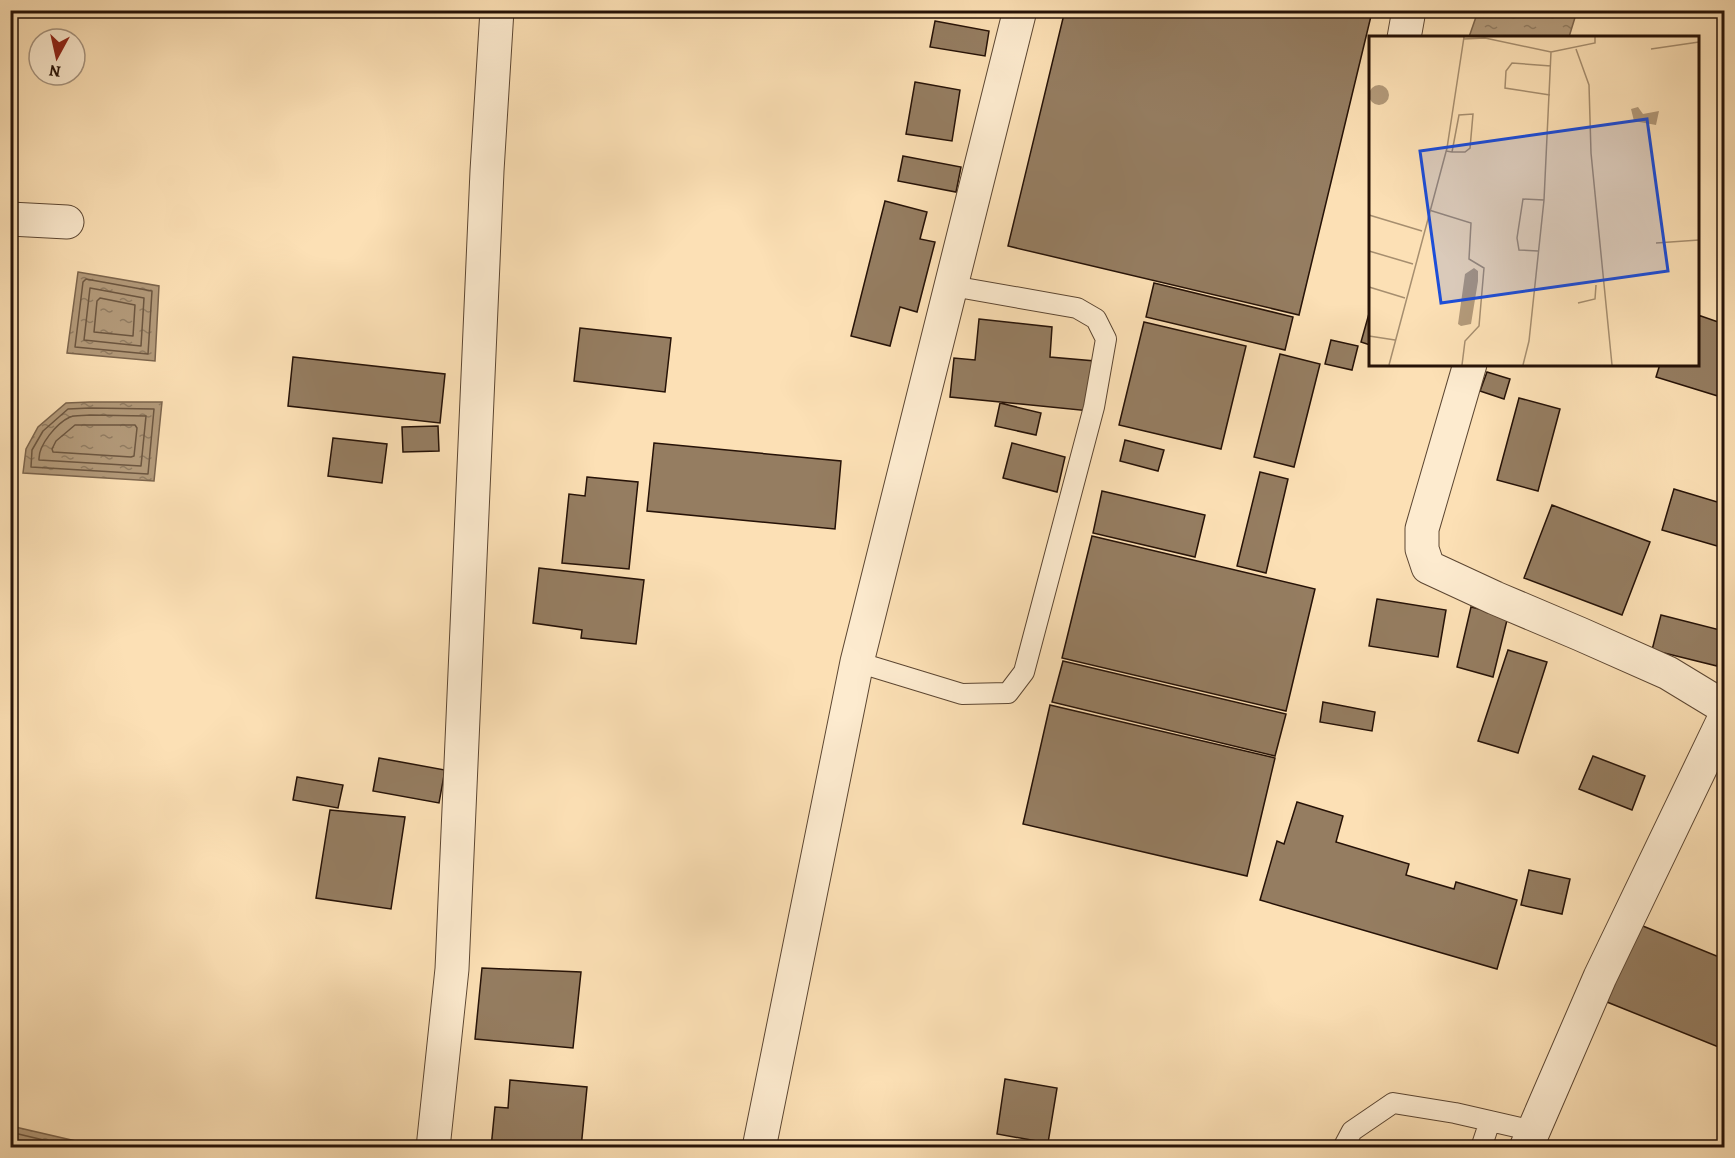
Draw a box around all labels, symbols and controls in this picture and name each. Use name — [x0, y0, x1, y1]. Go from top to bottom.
north arrow — [27, 27, 87, 87]
inset map — [1369, 36, 1699, 366]
text: N — [47, 59, 62, 83]

